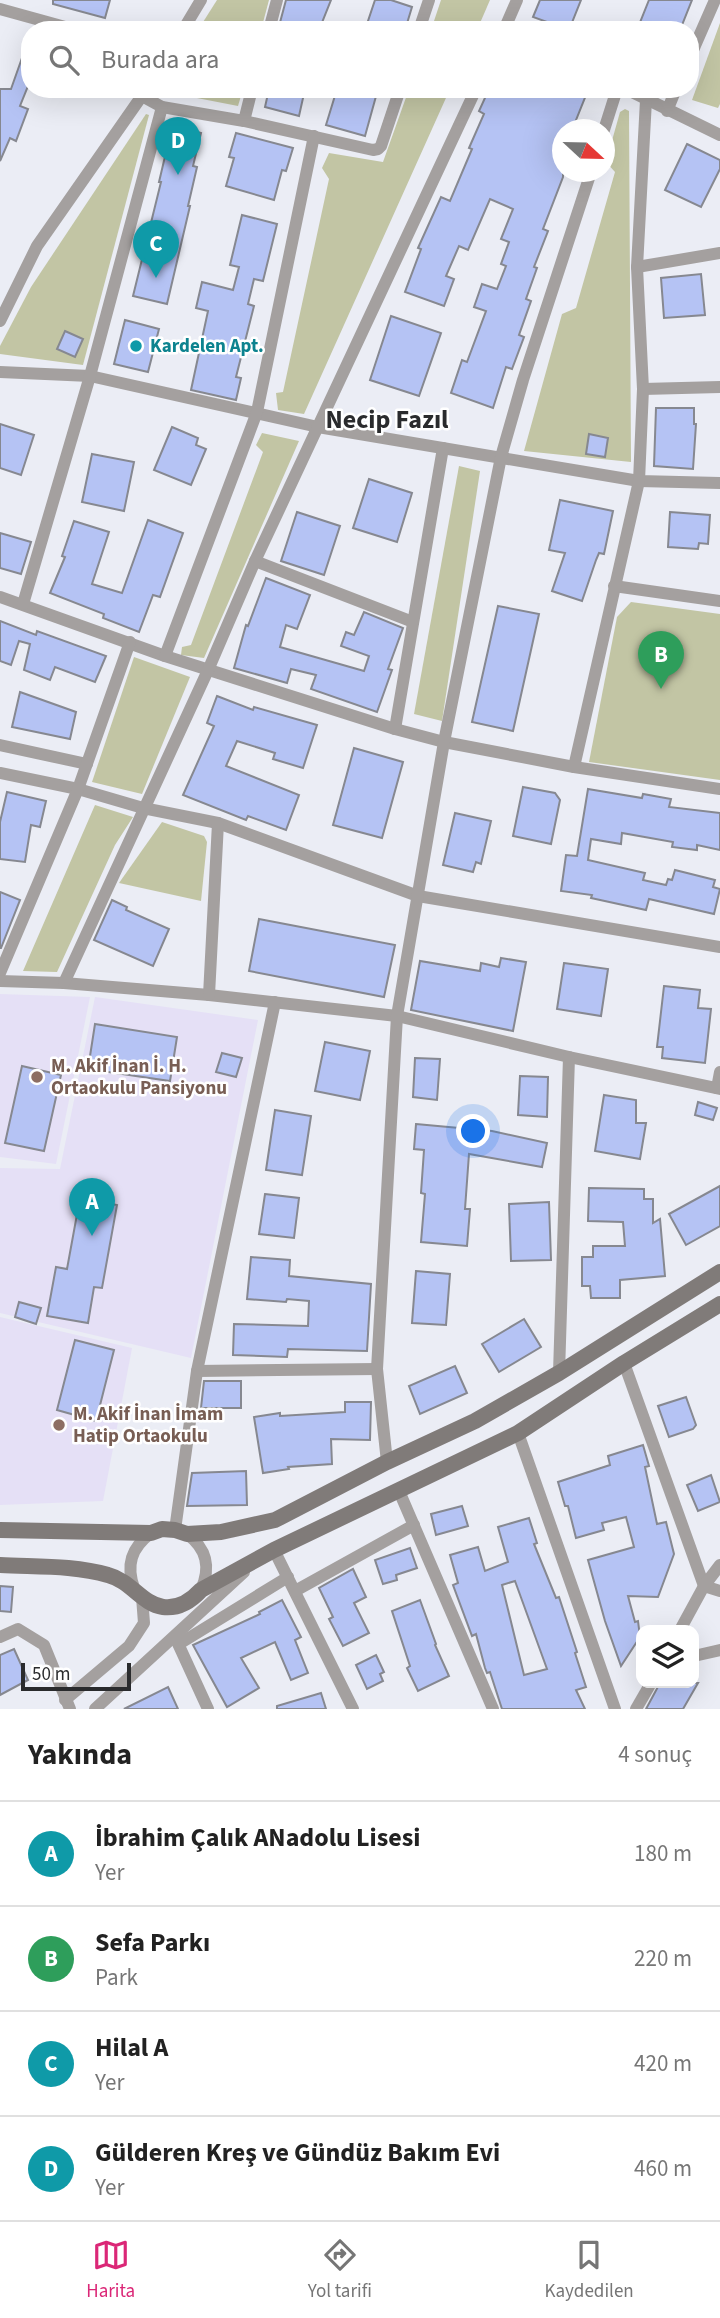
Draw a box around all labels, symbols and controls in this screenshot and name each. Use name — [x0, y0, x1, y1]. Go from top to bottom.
search box — [21, 21, 699, 98]
icon: search — [45, 41, 83, 79]
text: Burada ara — [101, 41, 219, 78]
pin: D — [155, 117, 201, 175]
north arrow — [552, 119, 615, 182]
pin: C — [133, 220, 179, 278]
place label: Kardelen Apt. — [150, 333, 264, 360]
marker: Kardelen Apt. — [128, 338, 144, 354]
district label: Necip Fazıl — [325, 401, 449, 438]
pin: B — [638, 631, 684, 689]
place label: M. Akif İnan İ. H. Ortaokulu Pansiyonu — [51, 1053, 227, 1102]
marker: M. Akif İnan İ. H. Ortaokulu Pansiyonu — [29, 1069, 45, 1085]
your location — [456, 1114, 490, 1148]
pin: A — [69, 1178, 115, 1236]
place label: M. Akif İnan İmam Hatip Ortaokulu — [73, 1401, 223, 1450]
marker: M. Akif İnan İmam Hatip Ortaokulu — [51, 1417, 67, 1433]
map controls — [636, 1625, 699, 1688]
button: layers — [636, 1625, 699, 1688]
scale bar — [21, 1660, 131, 1692]
text: 50 m — [32, 1661, 70, 1688]
text: Yakında — [28, 1733, 132, 1776]
text: 4 sonuç — [618, 1738, 692, 1771]
text: İbrahim Çalık ANadolu Lisesi — [95, 1819, 420, 1856]
text: A — [44, 1837, 58, 1870]
text: 180 m — [634, 1837, 692, 1870]
text: Yer — [95, 1856, 124, 1889]
text: Sefa Parkı — [95, 1924, 210, 1961]
text: B — [44, 1942, 58, 1975]
text: 220 m — [634, 1942, 692, 1975]
text: Park — [95, 1961, 138, 1994]
text: Hilal A — [95, 2029, 168, 2066]
text: C — [44, 2047, 58, 2080]
text: 420 m — [634, 2047, 692, 2080]
text: Yer — [95, 2066, 124, 2099]
text: Gülderen Kreş ve Gündüz Bakım Evi — [95, 2134, 500, 2171]
text: D — [44, 2152, 58, 2185]
text: 460 m — [634, 2152, 692, 2185]
text: Yer — [95, 2171, 124, 2204]
tab: Harita — [86, 2236, 135, 2305]
tab: Yol tarifi — [308, 2236, 372, 2305]
tab: Kaydedilen — [544, 2236, 634, 2305]

